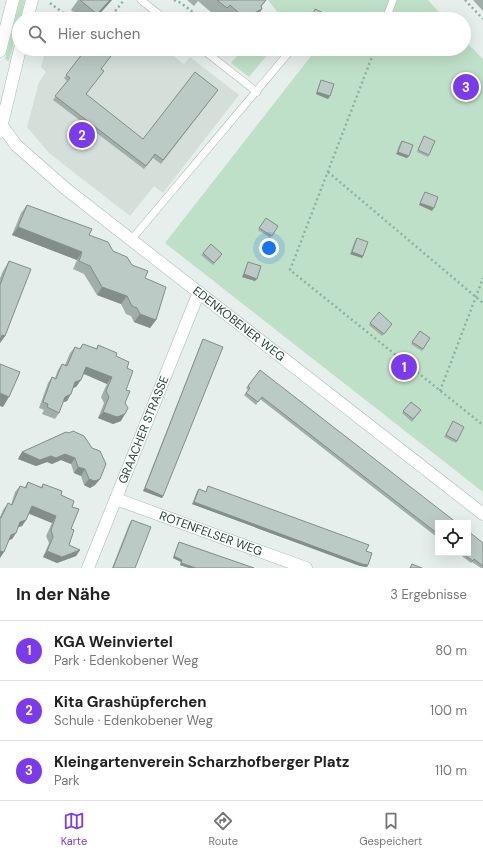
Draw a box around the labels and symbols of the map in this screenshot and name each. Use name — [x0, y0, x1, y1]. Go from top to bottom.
pin: 3 — [453, 72, 479, 102]
pin: 2 — [69, 120, 95, 150]
your location — [259, 238, 279, 258]
street label: EDENKOBENER WEG — [189, 283, 288, 365]
pin: 1 — [391, 352, 417, 382]
street label: GRAACHER STRASSE — [115, 373, 173, 486]
street label: ROTENFELSER WEG — [157, 507, 265, 560]

